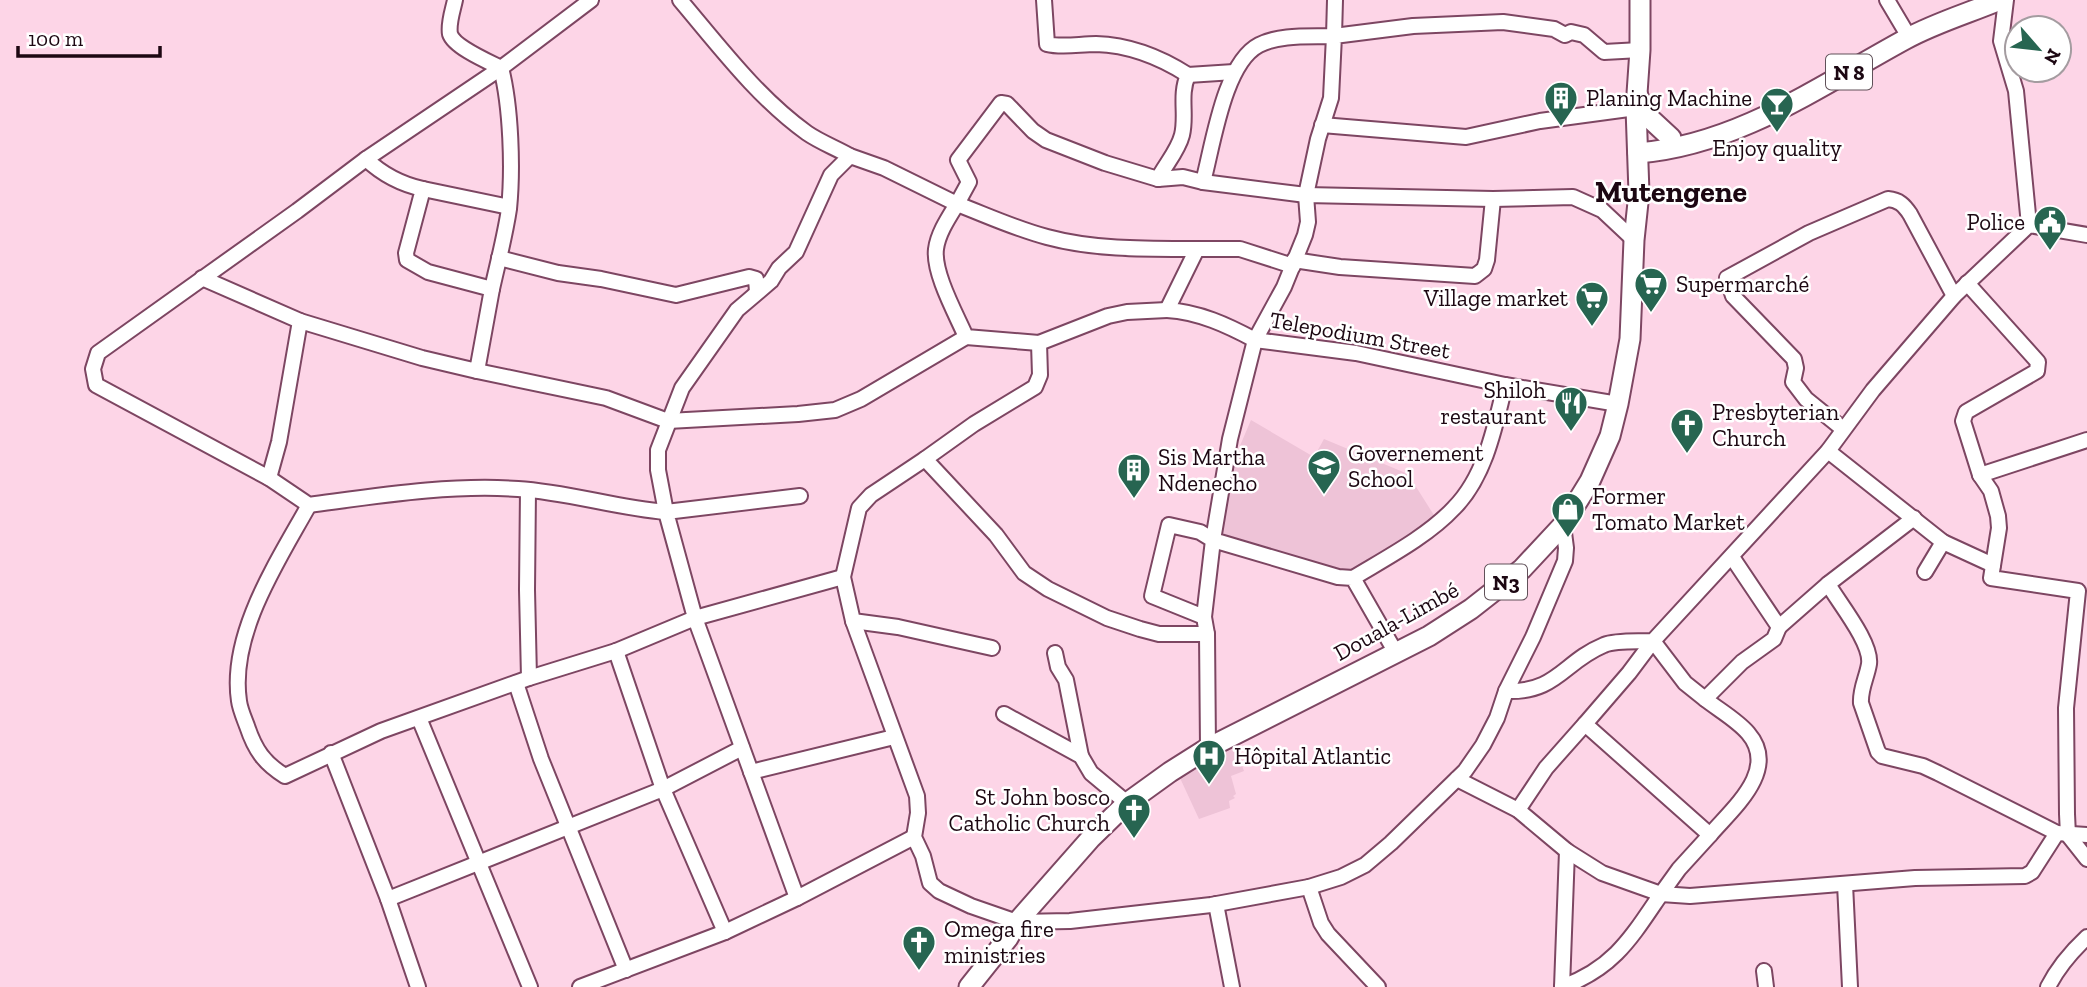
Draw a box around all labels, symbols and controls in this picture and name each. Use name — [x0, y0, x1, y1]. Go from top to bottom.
scale bar — [18, 14, 159, 58]
north arrow — [2003, 14, 2073, 84]
text: 100 m — [28, 26, 83, 51]
text: N — [2039, 45, 2066, 69]
road number: N 8 — [1826, 55, 1872, 90]
building icon: Planing Machine — [1542, 79, 1580, 128]
place label: Planing Machine — [1586, 84, 1752, 112]
bar icon: Enjoy quality — [1758, 85, 1796, 134]
place label: Enjoy quality — [1712, 134, 1842, 162]
district label: Mutengene — [1595, 174, 1747, 210]
public building icon: Police — [2031, 203, 2069, 252]
place label: Police — [1967, 208, 2025, 236]
supermarket icon: Supermarché — [1632, 265, 1670, 314]
place label: Supermarché — [1676, 270, 1809, 298]
supermarket icon: Village market — [1573, 279, 1611, 328]
place label: Village market — [1423, 284, 1568, 312]
street label: Telepodium Street — [1268, 305, 1453, 365]
place label: Shiloh restaurant — [1440, 376, 1546, 430]
restaurant icon: Shiloh restaurant — [1552, 384, 1590, 433]
place label: Presbyterian Church — [1712, 398, 1839, 452]
church icon: Presbyterian Church — [1668, 406, 1706, 455]
place label: Governement School — [1348, 439, 1484, 493]
place label: Sis Martha Ndenecho — [1158, 443, 1265, 497]
school or university icon: Governement School — [1305, 447, 1343, 496]
building icon: Sis Martha Ndenecho — [1115, 451, 1153, 500]
place label: Former Tomato Market — [1592, 482, 1745, 536]
shop icon: Former Tomato Market — [1549, 490, 1587, 539]
road number: N3 — [1485, 564, 1527, 600]
street label: Douala-Limbé — [1329, 575, 1463, 667]
hospital icon: Hôpital Atlantic — [1190, 737, 1228, 786]
place label: Hôpital Atlantic — [1234, 742, 1391, 770]
place label: St John bosco Catholic Church — [949, 783, 1110, 837]
church icon: St John bosco Catholic Church — [1115, 791, 1153, 840]
place label: Omega fire ministries — [944, 915, 1054, 969]
church icon: Omega fire ministries — [900, 923, 938, 972]

